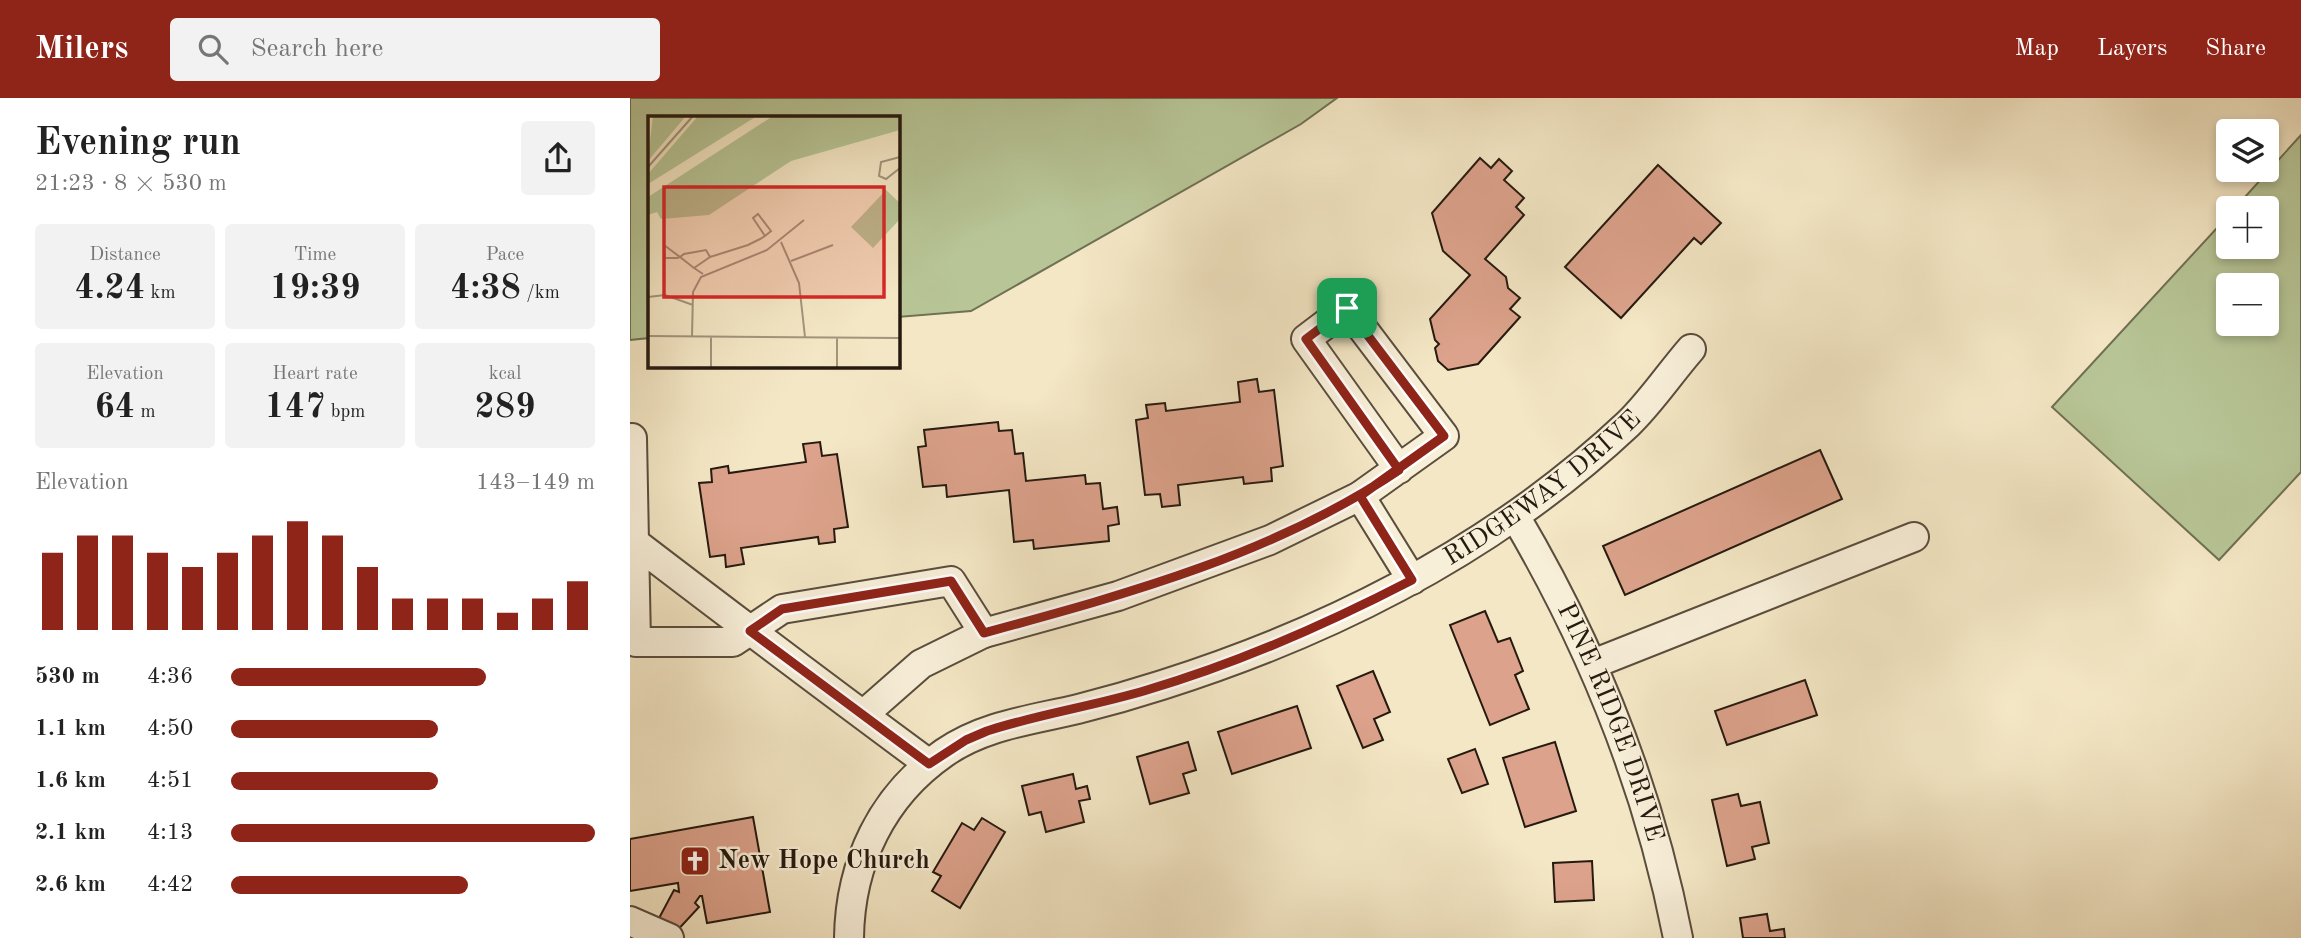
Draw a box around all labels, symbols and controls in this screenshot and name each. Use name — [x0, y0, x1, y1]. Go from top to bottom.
search box — [170, 18, 660, 81]
icon: search — [194, 30, 232, 68]
text: Milers — [35, 33, 128, 66]
text: Search here — [250, 36, 383, 62]
text: Map — [2015, 37, 2059, 61]
text: Layers — [2097, 37, 2167, 61]
text: Share — [2205, 37, 2266, 61]
inset map — [648, 116, 900, 368]
map controls — [2216, 119, 2279, 336]
button: layers — [2216, 119, 2279, 182]
button: share — [521, 121, 595, 195]
text: Evening run — [35, 125, 241, 163]
text: 21:23 · 8 × 530 m — [35, 172, 227, 195]
button: + — [2216, 196, 2279, 259]
text: Distance — [89, 246, 161, 265]
text: Time — [294, 246, 336, 265]
text: Pace — [486, 246, 524, 265]
text: 4.24 — [75, 271, 145, 306]
text: 19:39 — [269, 271, 361, 306]
text: 4:38 — [450, 271, 521, 306]
button: − — [2216, 273, 2279, 336]
pin — [1317, 278, 1377, 338]
text: km — [145, 284, 176, 303]
text: /km — [521, 284, 560, 303]
icon: arrive — [1328, 289, 1366, 327]
text: Elevation — [86, 365, 164, 384]
text: Heart rate — [272, 365, 358, 384]
text: kcal — [489, 365, 521, 384]
text: 64 — [94, 390, 135, 425]
text: 147 — [265, 390, 325, 425]
text: 289 — [475, 390, 535, 425]
text: m — [135, 403, 156, 422]
text: bpm — [325, 403, 365, 422]
street label: RIDGEWAY DRIVE — [1440, 406, 1646, 571]
text: Elevation — [35, 471, 129, 494]
text: 143–149 m — [476, 471, 595, 494]
street label: PINE RIDGE DRIVE — [1552, 599, 1668, 844]
text: 530 m — [35, 665, 100, 688]
text: 4:36 — [147, 665, 193, 688]
text: 1.1 km — [35, 717, 106, 740]
text: 4:50 — [147, 717, 193, 740]
text: 1.6 km — [35, 769, 106, 792]
text: 4:51 — [147, 769, 193, 792]
text: 2.1 km — [35, 821, 106, 844]
text: 4:13 — [147, 821, 193, 844]
church icon: New Hope Church — [678, 844, 712, 878]
place label: New Hope Church — [718, 848, 930, 874]
text: 2.6 km — [35, 873, 106, 896]
text: 4:42 — [147, 873, 193, 896]

